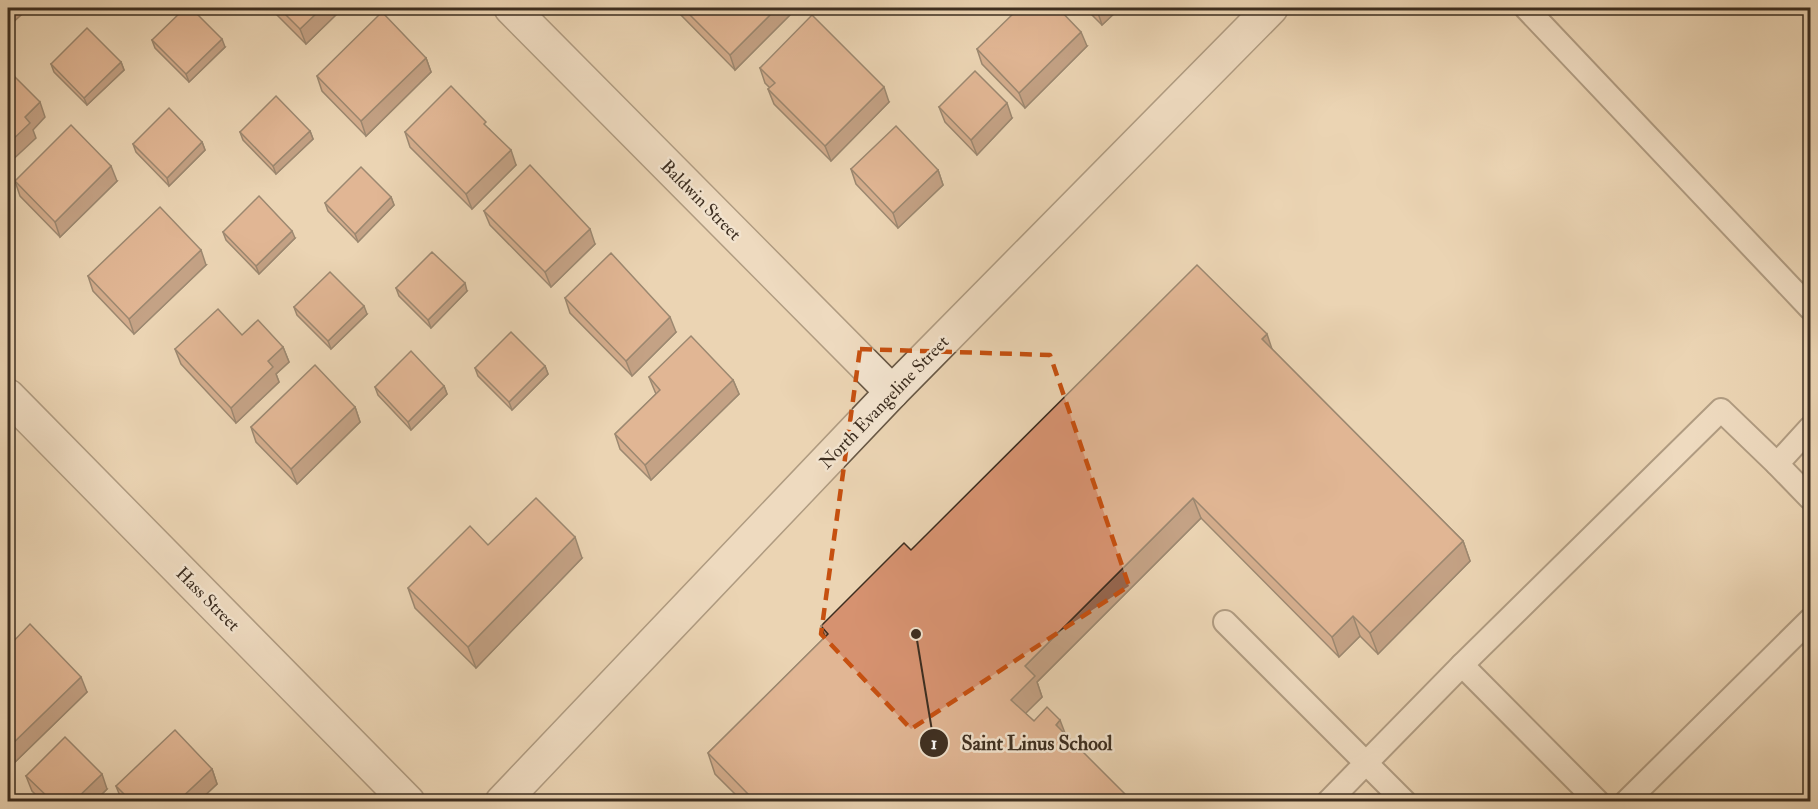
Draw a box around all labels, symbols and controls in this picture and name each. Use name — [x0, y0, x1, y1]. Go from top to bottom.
street label: Baldwin Street — [655, 155, 746, 246]
street label: North Evangeline Street — [815, 331, 954, 474]
street label: Hass Street — [171, 562, 245, 636]
callout: Saint Linus School — [919, 724, 1124, 762]
text: Saint Linus School — [962, 731, 1113, 756]
text: 1 — [931, 732, 937, 755]

